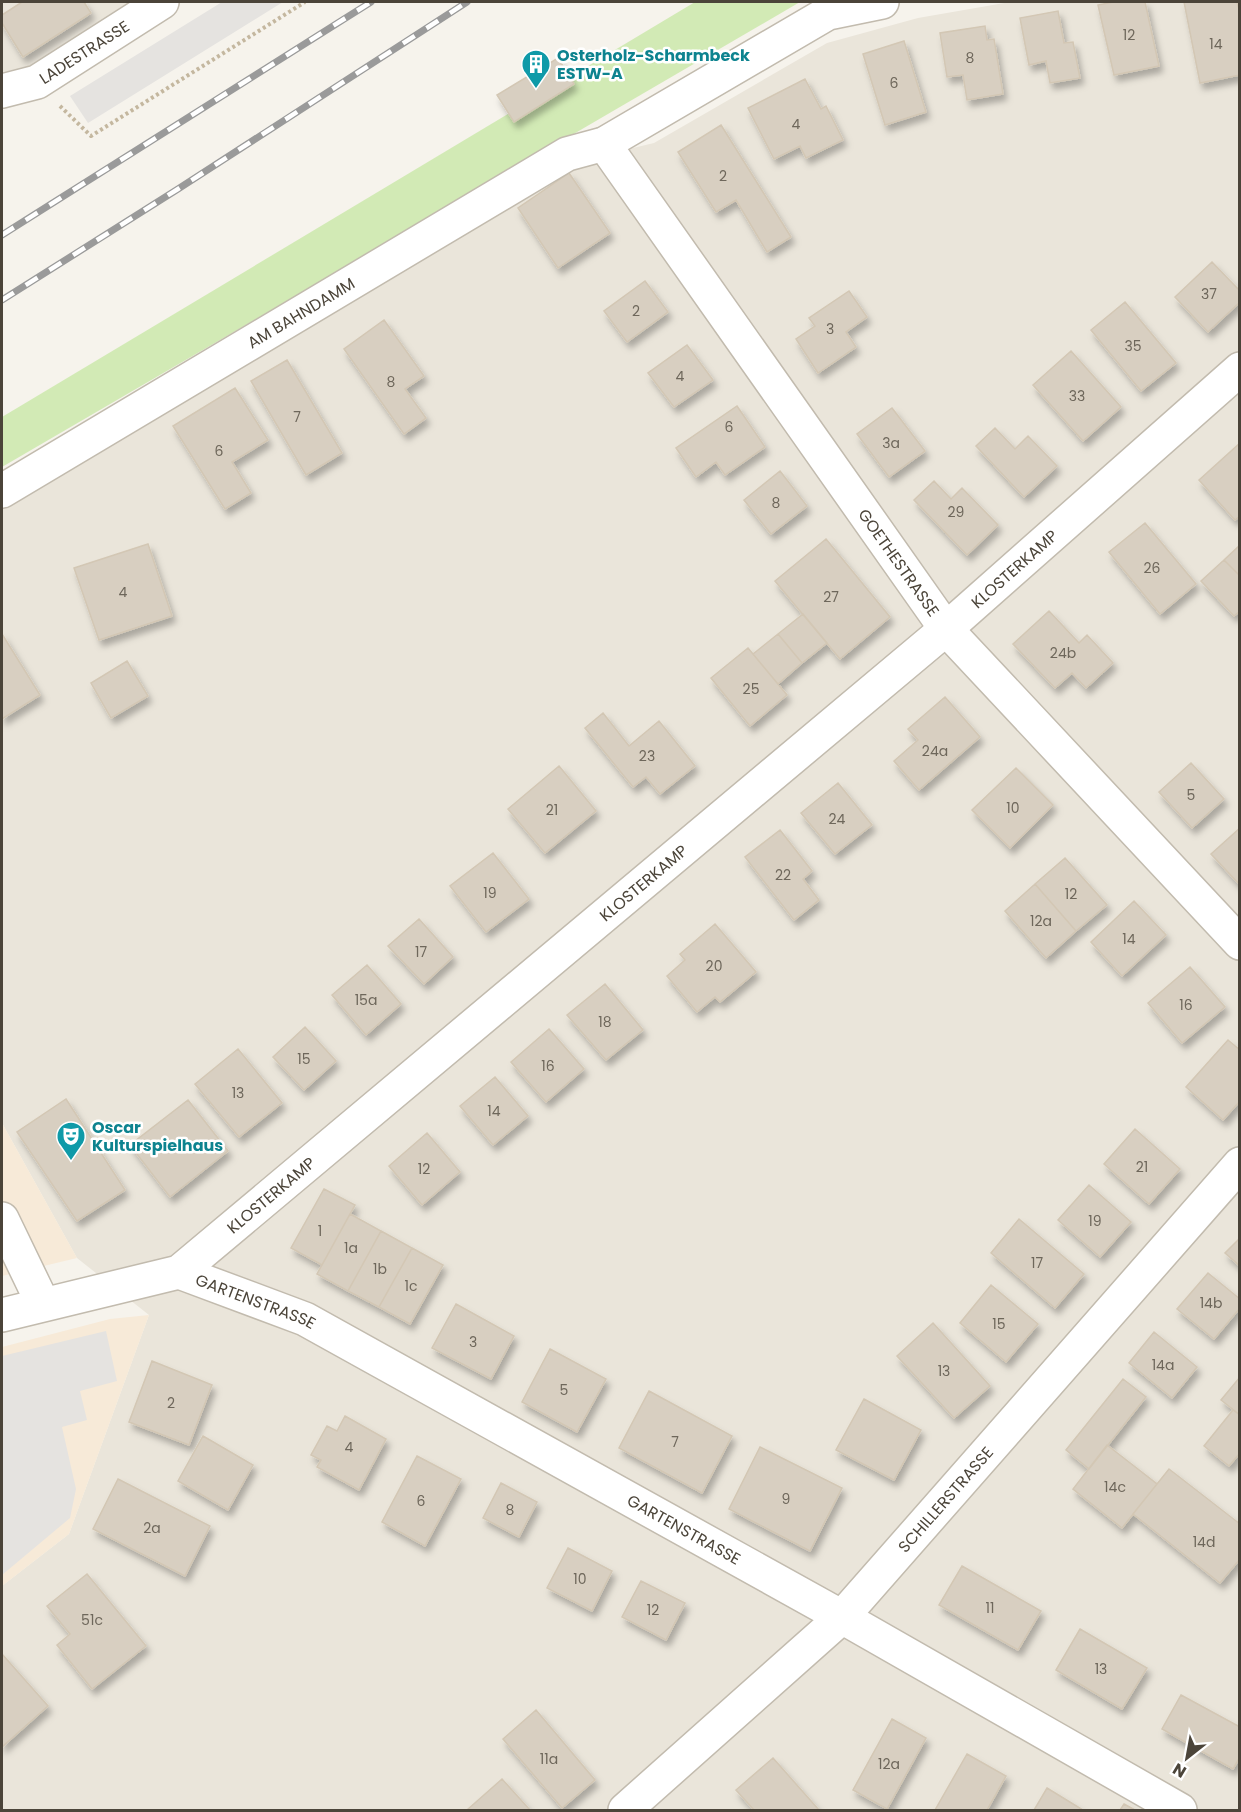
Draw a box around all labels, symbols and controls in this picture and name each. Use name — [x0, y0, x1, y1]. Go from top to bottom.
street label: LADESTRASSE — [35, 14, 134, 89]
house number: 12 — [1123, 25, 1135, 45]
house number: 14 — [1209, 34, 1223, 54]
place label: Osterholz-Scharmbeck ESTW-A — [557, 44, 750, 85]
building icon: Osterholz-Scharmbeck ESTW-A — [520, 48, 552, 90]
house number: 8 — [966, 48, 975, 68]
house number: 6 — [890, 73, 899, 93]
house number: 4 — [792, 114, 801, 134]
house number: 2 — [719, 166, 727, 186]
street label: AM BAHNDAMM — [243, 272, 359, 354]
house number: 37 — [1201, 284, 1217, 304]
house number: 2 — [632, 301, 640, 321]
house number: 3 — [826, 319, 834, 339]
house number: 35 — [1124, 336, 1142, 356]
house number: 4 — [676, 366, 685, 386]
house number: 8 — [387, 372, 396, 392]
house number: 33 — [1069, 386, 1085, 406]
house number: 7 — [293, 407, 301, 427]
house number: 6 — [725, 417, 734, 437]
house number: 3a — [882, 433, 900, 453]
house number: 6 — [215, 441, 224, 461]
house number: 8 — [772, 493, 781, 513]
house number: 29 — [948, 502, 964, 522]
street label: GOETHESTRASSE — [853, 504, 945, 621]
street label: KLOSTERKAMP — [966, 524, 1062, 613]
house number: 26 — [1144, 558, 1161, 578]
house number: 4 — [119, 582, 128, 602]
house number: 27 — [823, 587, 839, 607]
house number: 24b — [1050, 643, 1076, 663]
house number: 25 — [743, 679, 759, 699]
house number: 24a — [922, 741, 948, 761]
house number: 23 — [639, 746, 655, 766]
house number: 5 — [1187, 785, 1195, 805]
house number: 10 — [1006, 798, 1020, 818]
house number: 21 — [546, 800, 558, 820]
house number: 24 — [829, 809, 846, 829]
street label: KLOSTERKAMP — [594, 839, 692, 926]
house number: 22 — [775, 865, 791, 885]
house number: 19 — [483, 883, 497, 903]
house number: 12 — [1065, 884, 1077, 904]
house number: 12a — [1030, 911, 1052, 931]
house number: 14 — [1122, 929, 1136, 949]
house number: 17 — [415, 942, 427, 962]
house number: 20 — [706, 956, 722, 976]
house number: 15a — [355, 990, 377, 1010]
house number: 16 — [1179, 995, 1193, 1015]
house number: 18 — [598, 1012, 612, 1032]
house number: 15 — [297, 1049, 311, 1069]
house number: 16 — [541, 1056, 555, 1076]
house number: 13 — [232, 1083, 244, 1103]
house number: 14 — [487, 1101, 501, 1121]
place label: Oscar Kulturspielhaus — [92, 1116, 223, 1157]
theatre icon: Oscar Kulturspielhaus — [55, 1120, 87, 1162]
street label: KLOSTERKAMP — [222, 1151, 320, 1239]
house number: 21 — [1136, 1157, 1148, 1177]
house number: 12 — [418, 1159, 430, 1179]
house number: 19 — [1088, 1211, 1102, 1231]
house number: 1 — [318, 1221, 322, 1241]
house number: 1a — [344, 1238, 358, 1258]
house number: 17 — [1031, 1253, 1043, 1273]
house number: 1b — [373, 1259, 387, 1279]
street label: GARTENSTRASSE — [192, 1268, 320, 1334]
house number: 1c — [405, 1276, 417, 1296]
house number: 14b — [1200, 1293, 1222, 1313]
house number: 15 — [992, 1314, 1006, 1334]
house number: 3 — [469, 1332, 477, 1352]
house number: 14a — [1152, 1355, 1174, 1375]
house number: 13 — [938, 1361, 950, 1381]
house number: 5 — [560, 1380, 568, 1400]
house number: 2 — [167, 1393, 175, 1413]
house number: 7 — [671, 1432, 679, 1452]
house number: 4 — [345, 1437, 354, 1457]
street label: SCHILLERSTRASSE — [892, 1441, 998, 1557]
house number: 14c — [1104, 1477, 1126, 1497]
street label: GARTENSTRASSE — [623, 1489, 745, 1570]
house number: 9 — [782, 1489, 790, 1509]
house number: 6 — [417, 1491, 426, 1511]
house number: 8 — [506, 1500, 515, 1520]
house number: 2a — [143, 1518, 161, 1538]
house number: 14d — [1193, 1532, 1215, 1552]
house number: 10 — [573, 1569, 587, 1589]
house number: 11 — [986, 1598, 994, 1618]
house number: 12 — [647, 1600, 659, 1620]
house number: 51c — [81, 1610, 103, 1630]
house number: 13 — [1095, 1659, 1107, 1679]
north arrow — [1157, 1728, 1217, 1788]
house number: 11a — [540, 1749, 558, 1769]
house number: 12a — [878, 1754, 900, 1774]
text: N — [1168, 1757, 1191, 1783]

